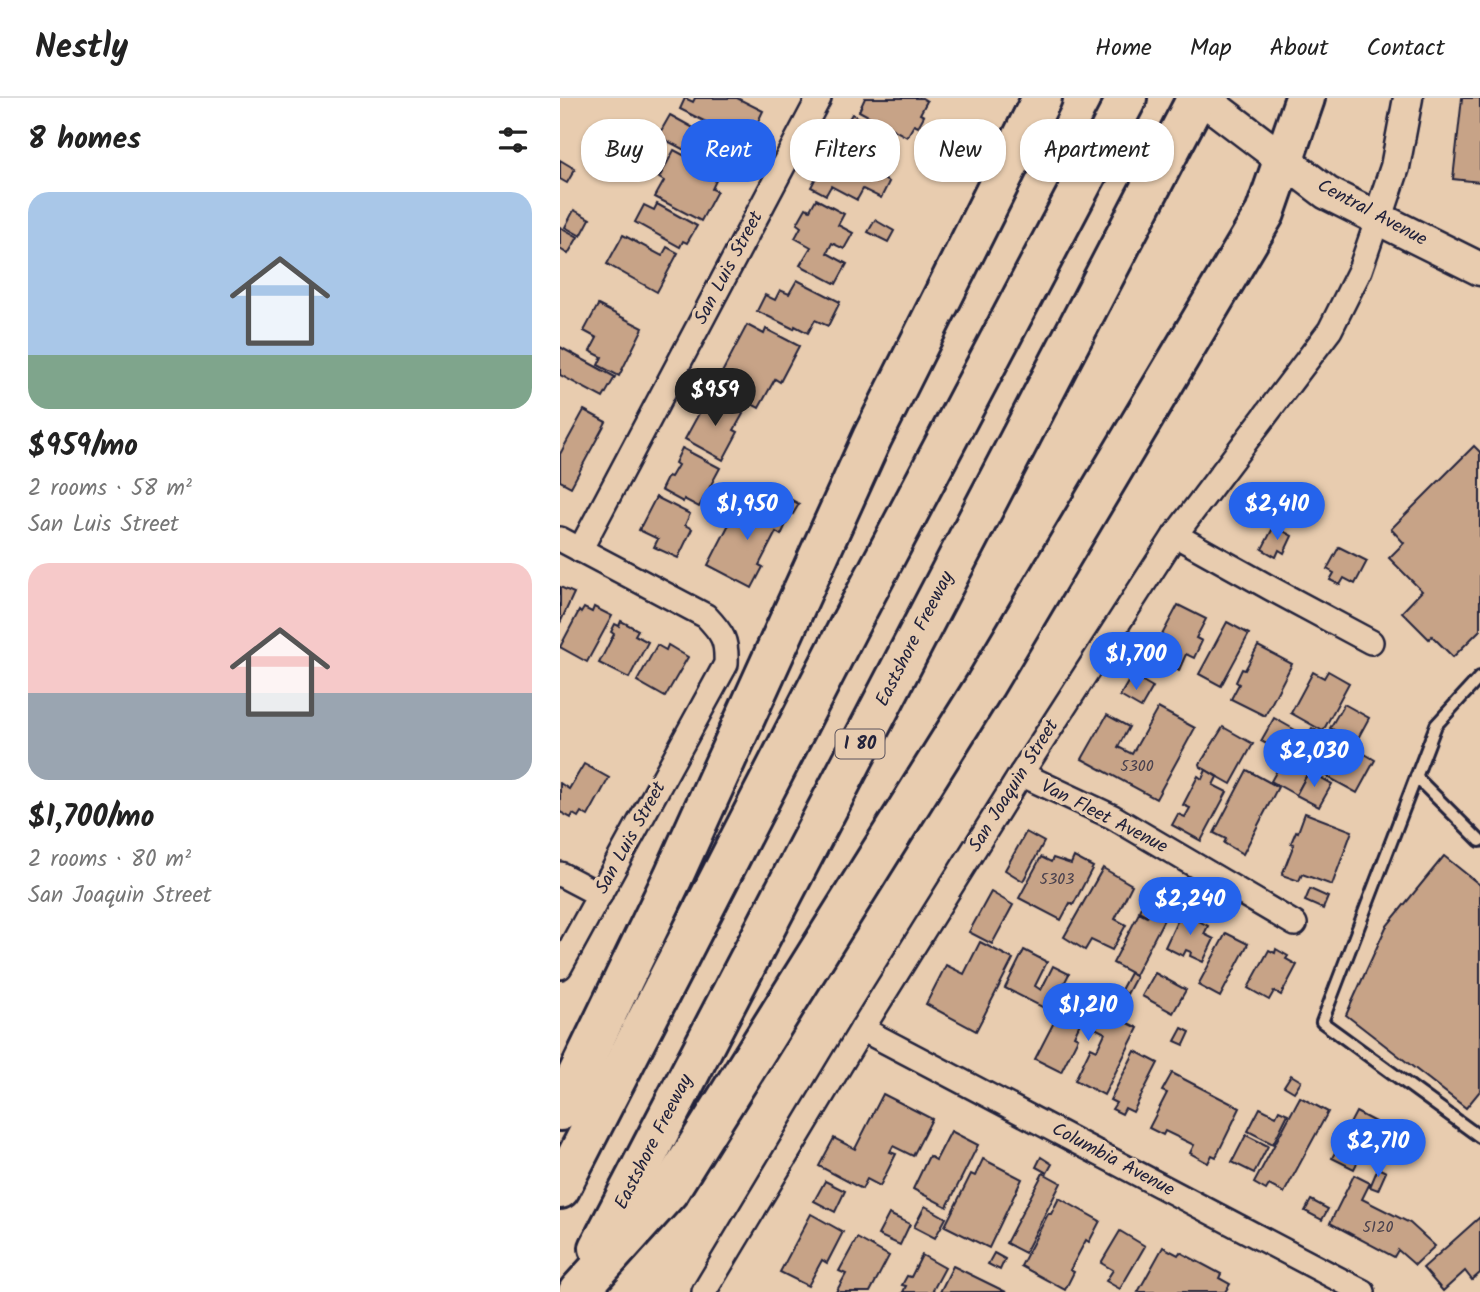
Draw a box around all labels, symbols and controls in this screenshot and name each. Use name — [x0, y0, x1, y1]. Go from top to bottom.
text: Nestly — [35, 22, 128, 75]
text: Home — [1095, 29, 1152, 68]
text: Map — [1190, 29, 1232, 68]
text: About — [1270, 29, 1328, 68]
text: Contact — [1366, 29, 1445, 68]
text: 8 homes — [28, 116, 141, 164]
chip: Buy — [581, 119, 667, 182]
chip: Rent — [681, 119, 776, 182]
chip: Filters — [790, 119, 900, 182]
chip: New — [914, 119, 1006, 182]
chip: Apartment — [1020, 119, 1174, 182]
icon: filters — [494, 121, 532, 159]
street label: Central Avenue — [1312, 171, 1433, 255]
street label: San Luis Street — [686, 205, 772, 330]
icon: home — [217, 238, 343, 364]
pin: $959 — [674, 368, 756, 428]
text: $959 — [691, 373, 739, 409]
text: $959/mo — [28, 423, 138, 471]
text: 2 rooms · 58 m² — [28, 471, 192, 507]
pin: $1,950 — [690, 482, 804, 542]
pin: $2,410 — [1220, 482, 1334, 542]
text: $1,950 — [716, 487, 778, 523]
text: $2,410 — [1245, 487, 1309, 523]
text: San Luis Street — [28, 507, 179, 543]
street label: Eastshore Freeway — [868, 565, 963, 712]
icon: home — [217, 609, 343, 735]
pin: $1,700 — [1079, 632, 1193, 692]
text: $1,700 — [1105, 637, 1167, 673]
street label: San Joaquin Street — [961, 713, 1067, 858]
road number: I 80 — [836, 730, 884, 758]
pin: $2,030 — [1257, 730, 1371, 789]
text: $2,030 — [1279, 734, 1349, 770]
house number: 5300 — [1120, 754, 1154, 779]
street label: Van Fleet Avenue — [1035, 772, 1173, 862]
street label: San Luis Street — [588, 776, 675, 900]
text: $1,700/mo — [28, 794, 154, 842]
text: 2 rooms · 80 m² — [28, 842, 191, 878]
house number: 5303 — [1040, 867, 1074, 892]
text: San Joaquin Street — [28, 878, 212, 914]
pin: $2,240 — [1133, 878, 1247, 937]
text: $2,240 — [1155, 882, 1225, 918]
pin: $1,210 — [1031, 984, 1145, 1043]
text: $1,210 — [1059, 988, 1117, 1024]
street label: Eastshore Freeway — [607, 1068, 702, 1215]
street label: Columbia Avenue — [1046, 1115, 1180, 1205]
pin: $2,710 — [1321, 1119, 1435, 1179]
text: $2,710 — [1347, 1124, 1409, 1160]
house number: 5120 — [1363, 1215, 1393, 1240]

